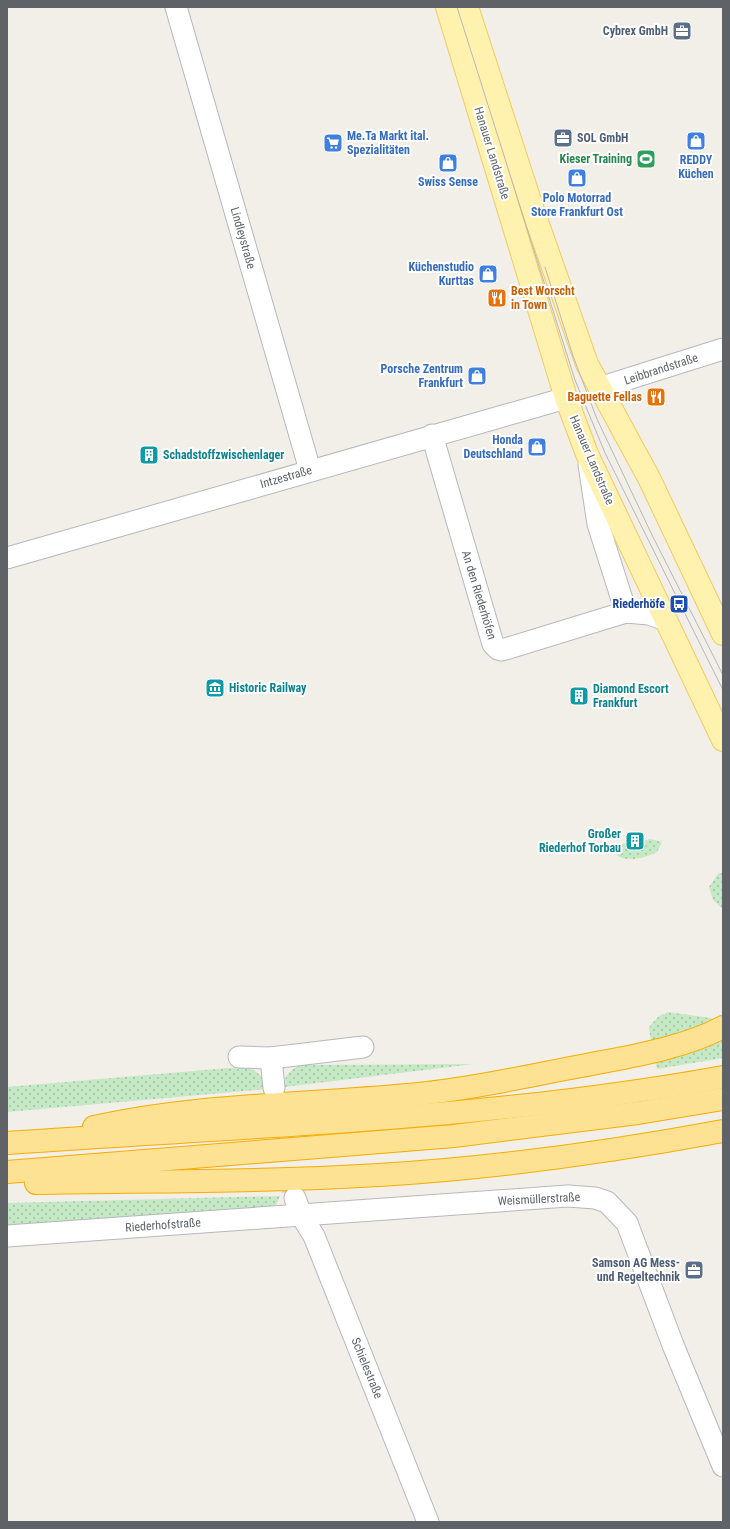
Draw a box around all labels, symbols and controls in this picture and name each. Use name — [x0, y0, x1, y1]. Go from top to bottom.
office icon: Cybrex GmbH — [671, 20, 693, 42]
place label: Cybrex GmbH — [603, 24, 668, 38]
street label: Hanauer Landstraße — [471, 105, 513, 201]
office icon: SOL GmbH — [552, 127, 574, 149]
place label: Me.Ta Markt ital. Spezialitäten — [347, 129, 429, 157]
shop icon: REDDY Küchen — [685, 130, 707, 152]
place label: SOL GmbH — [577, 131, 628, 145]
supermarket icon: Me.Ta Markt ital. Spezialitäten — [322, 132, 344, 154]
sports icon: Kieser Training — [635, 148, 657, 170]
shop icon: Swiss Sense — [437, 152, 459, 174]
place label: Kieser Training — [560, 152, 632, 166]
place label: REDDY Küchen — [678, 153, 714, 181]
shop icon: Polo Motorrad Store Frankfurt Ost — [566, 167, 588, 189]
place label: Swiss Sense — [418, 175, 478, 189]
place label: Polo Motorrad Store Frankfurt Ost — [531, 191, 623, 219]
street label: Lindleystraße — [228, 205, 259, 271]
place label: Küchenstudio Kurttas — [409, 260, 475, 288]
shop icon: Küchenstudio Kurttas — [477, 263, 499, 285]
place label: Best Worscht in Town — [511, 284, 575, 312]
restaurant icon: Best Worscht in Town — [486, 287, 508, 309]
street label: Leibbrandstraße — [622, 350, 700, 388]
place label: Porsche Zentrum Frankfurt — [381, 362, 463, 390]
shop icon: Porsche Zentrum Frankfurt — [466, 365, 488, 387]
restaurant icon: Baguette Fellas — [645, 386, 667, 408]
place label: Baguette Fellas — [568, 390, 643, 404]
street label: Hanauer Landstraße — [567, 413, 617, 507]
place label: Honda Deutschland — [463, 433, 523, 461]
shop icon: Honda Deutschland — [526, 436, 548, 458]
building icon: Schadstoffzwischenlager — [138, 444, 160, 466]
place label: Schadstoffzwischenlager — [163, 448, 284, 462]
street label: Intzestraße — [258, 463, 314, 491]
street label: An den Riederhöfen — [459, 549, 499, 641]
bus stop icon: Riederhöfe — [668, 593, 690, 615]
place label: Riederhöfe — [613, 597, 665, 611]
museum icon: Historic Railway — [204, 677, 226, 699]
place label: Historic Railway — [229, 681, 307, 695]
place label: Diamond Escort Frankfurt — [593, 682, 669, 710]
building icon: Diamond Escort Frankfurt — [568, 685, 590, 707]
place label: Großer Riederhof Torbau — [539, 827, 621, 855]
building icon: Großer Riederhof Torbau — [624, 830, 646, 852]
street label: Weismüllerstraße — [497, 1190, 581, 1208]
street label: Riederhofstraße — [125, 1215, 202, 1235]
place label: Samson AG Mess- und Regeltechnik — [592, 1256, 680, 1284]
office icon: Samson AG Mess- und Regeltechnik — [683, 1259, 705, 1281]
street label: Schielestraße — [348, 1336, 386, 1401]

